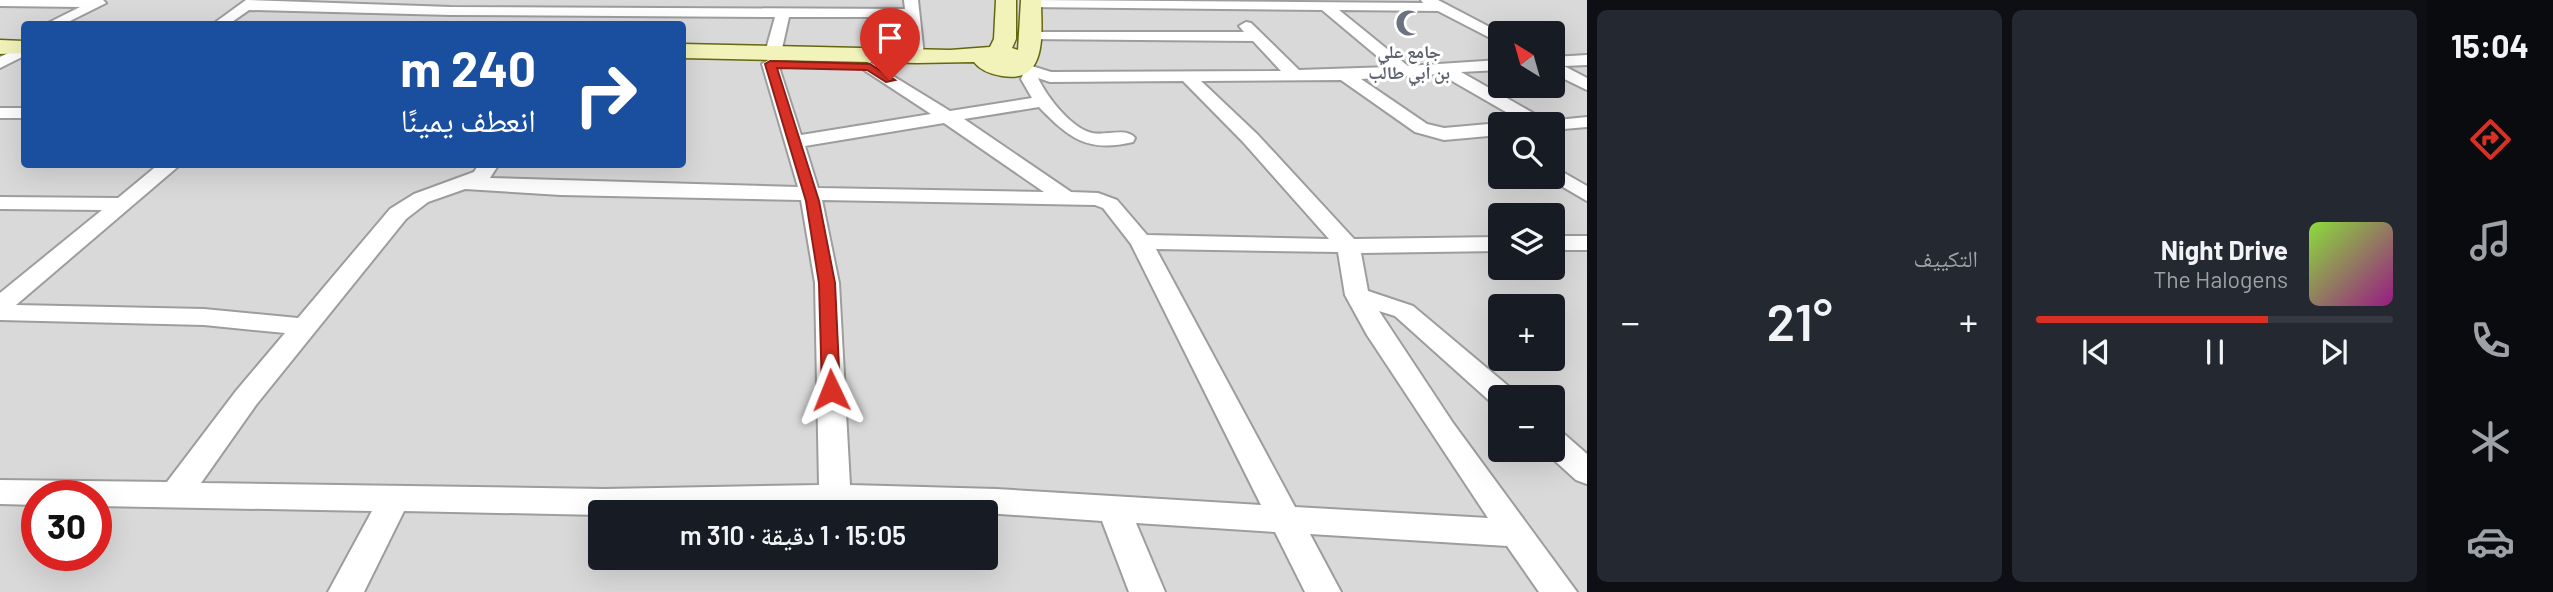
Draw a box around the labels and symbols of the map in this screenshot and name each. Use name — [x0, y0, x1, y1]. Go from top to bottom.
pin — [860, 8, 920, 80]
mosque icon: جامع علي بن أبي طالب — [1394, 8, 1424, 38]
north arrow — [1488, 21, 1564, 98]
place label: جامع علي بن أبي طالب — [1368, 40, 1450, 87]
position arrow — [794, 353, 868, 427]
speed limit sign: 30 — [21, 480, 112, 571]

